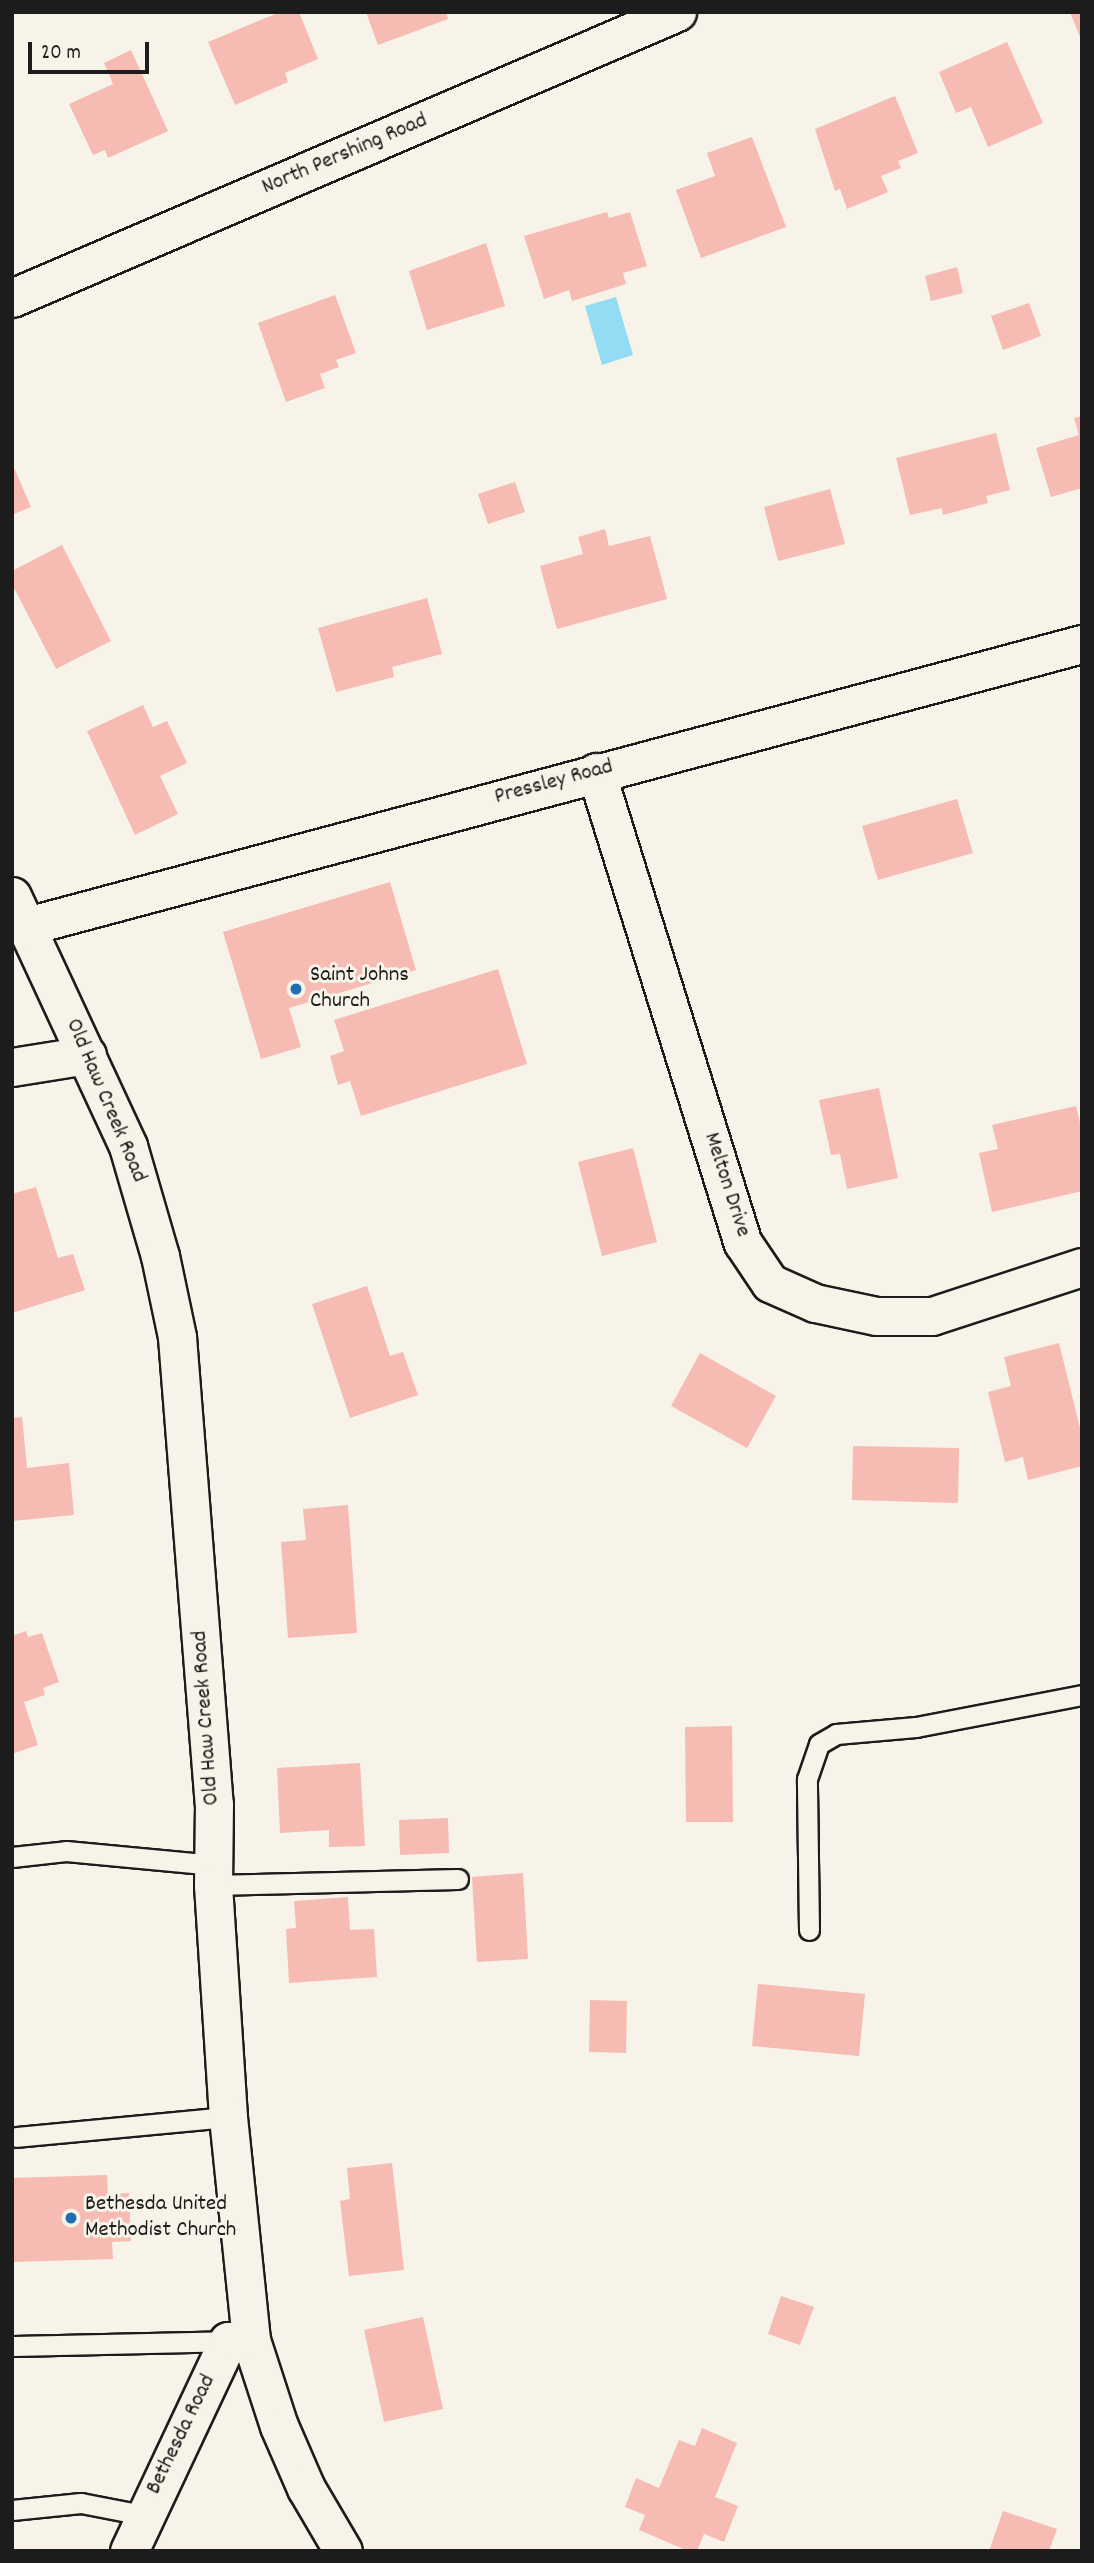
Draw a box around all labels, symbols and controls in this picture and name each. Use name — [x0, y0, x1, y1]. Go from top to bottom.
scale bar — [32, 28, 152, 72]
text: 20 m — [41, 39, 81, 69]
street label: North Pershing Road — [258, 108, 432, 202]
street label: Pressley Road — [492, 754, 616, 812]
place label: Saint Johns Church — [310, 962, 409, 1016]
marker: Saint Johns Church — [288, 981, 304, 997]
street label: Old Haw Creek Road — [58, 1015, 152, 1187]
street label: Melton Drive — [696, 1129, 756, 1241]
street label: Old Haw Creek Road — [187, 1630, 227, 1806]
place label: Bethesda United Methodist Church — [85, 2191, 236, 2245]
marker: Bethesda United Methodist Church — [63, 2210, 79, 2226]
street label: Bethesda Road — [141, 2371, 223, 2499]

